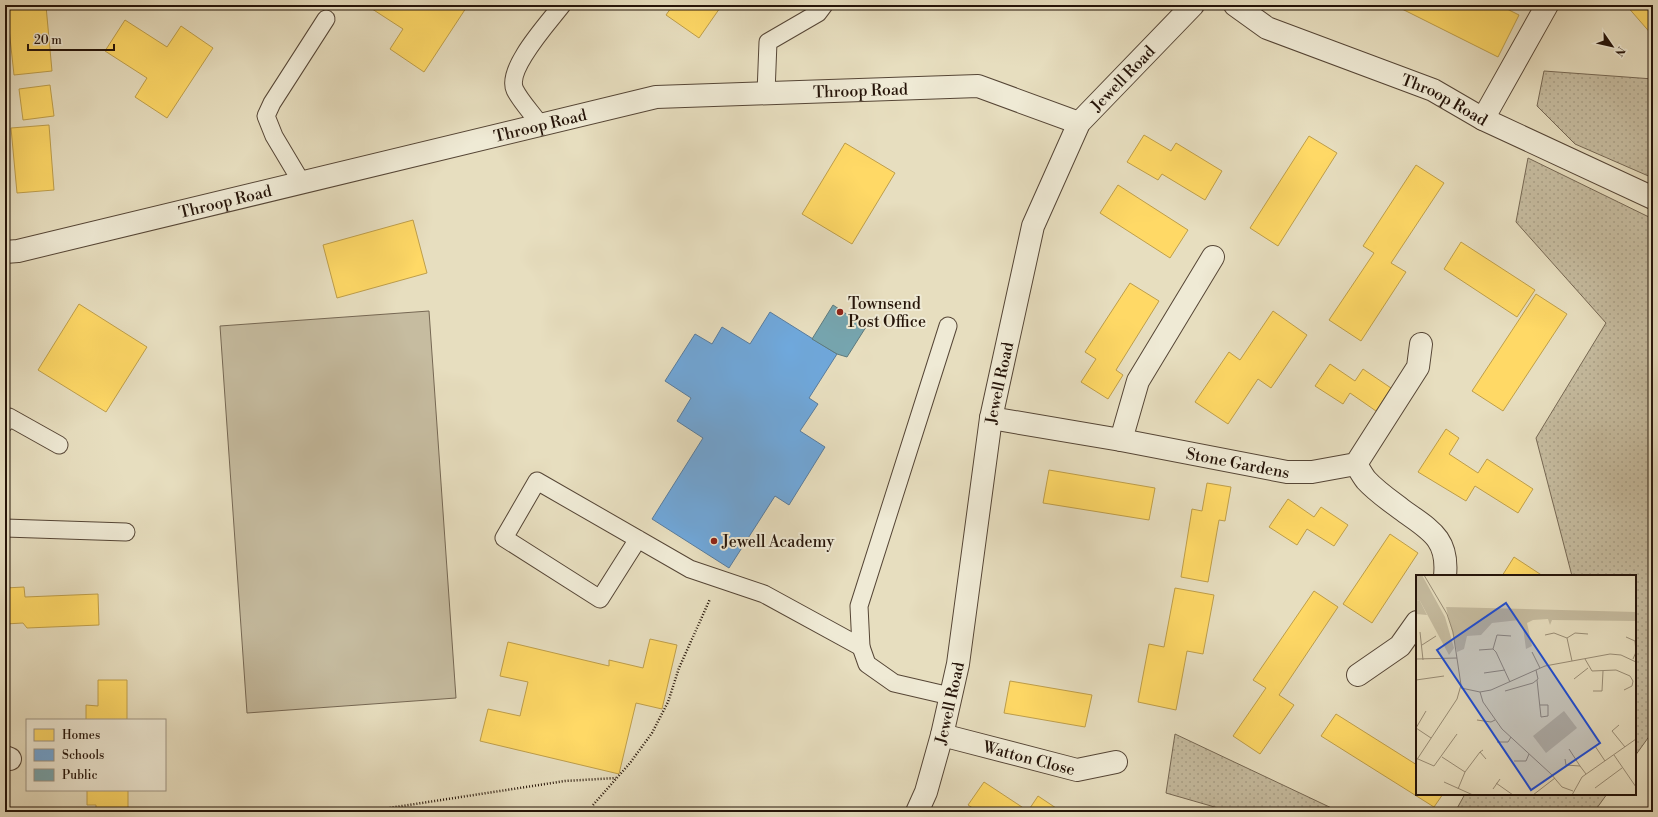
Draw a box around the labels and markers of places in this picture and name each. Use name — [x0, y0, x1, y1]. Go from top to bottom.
place label: Townsend Post Office — [848, 294, 926, 332]
marker: Townsend Post Office — [835, 307, 845, 317]
place label: Jewell Academy — [721, 532, 834, 552]
marker: Jewell Academy — [709, 536, 719, 546]

